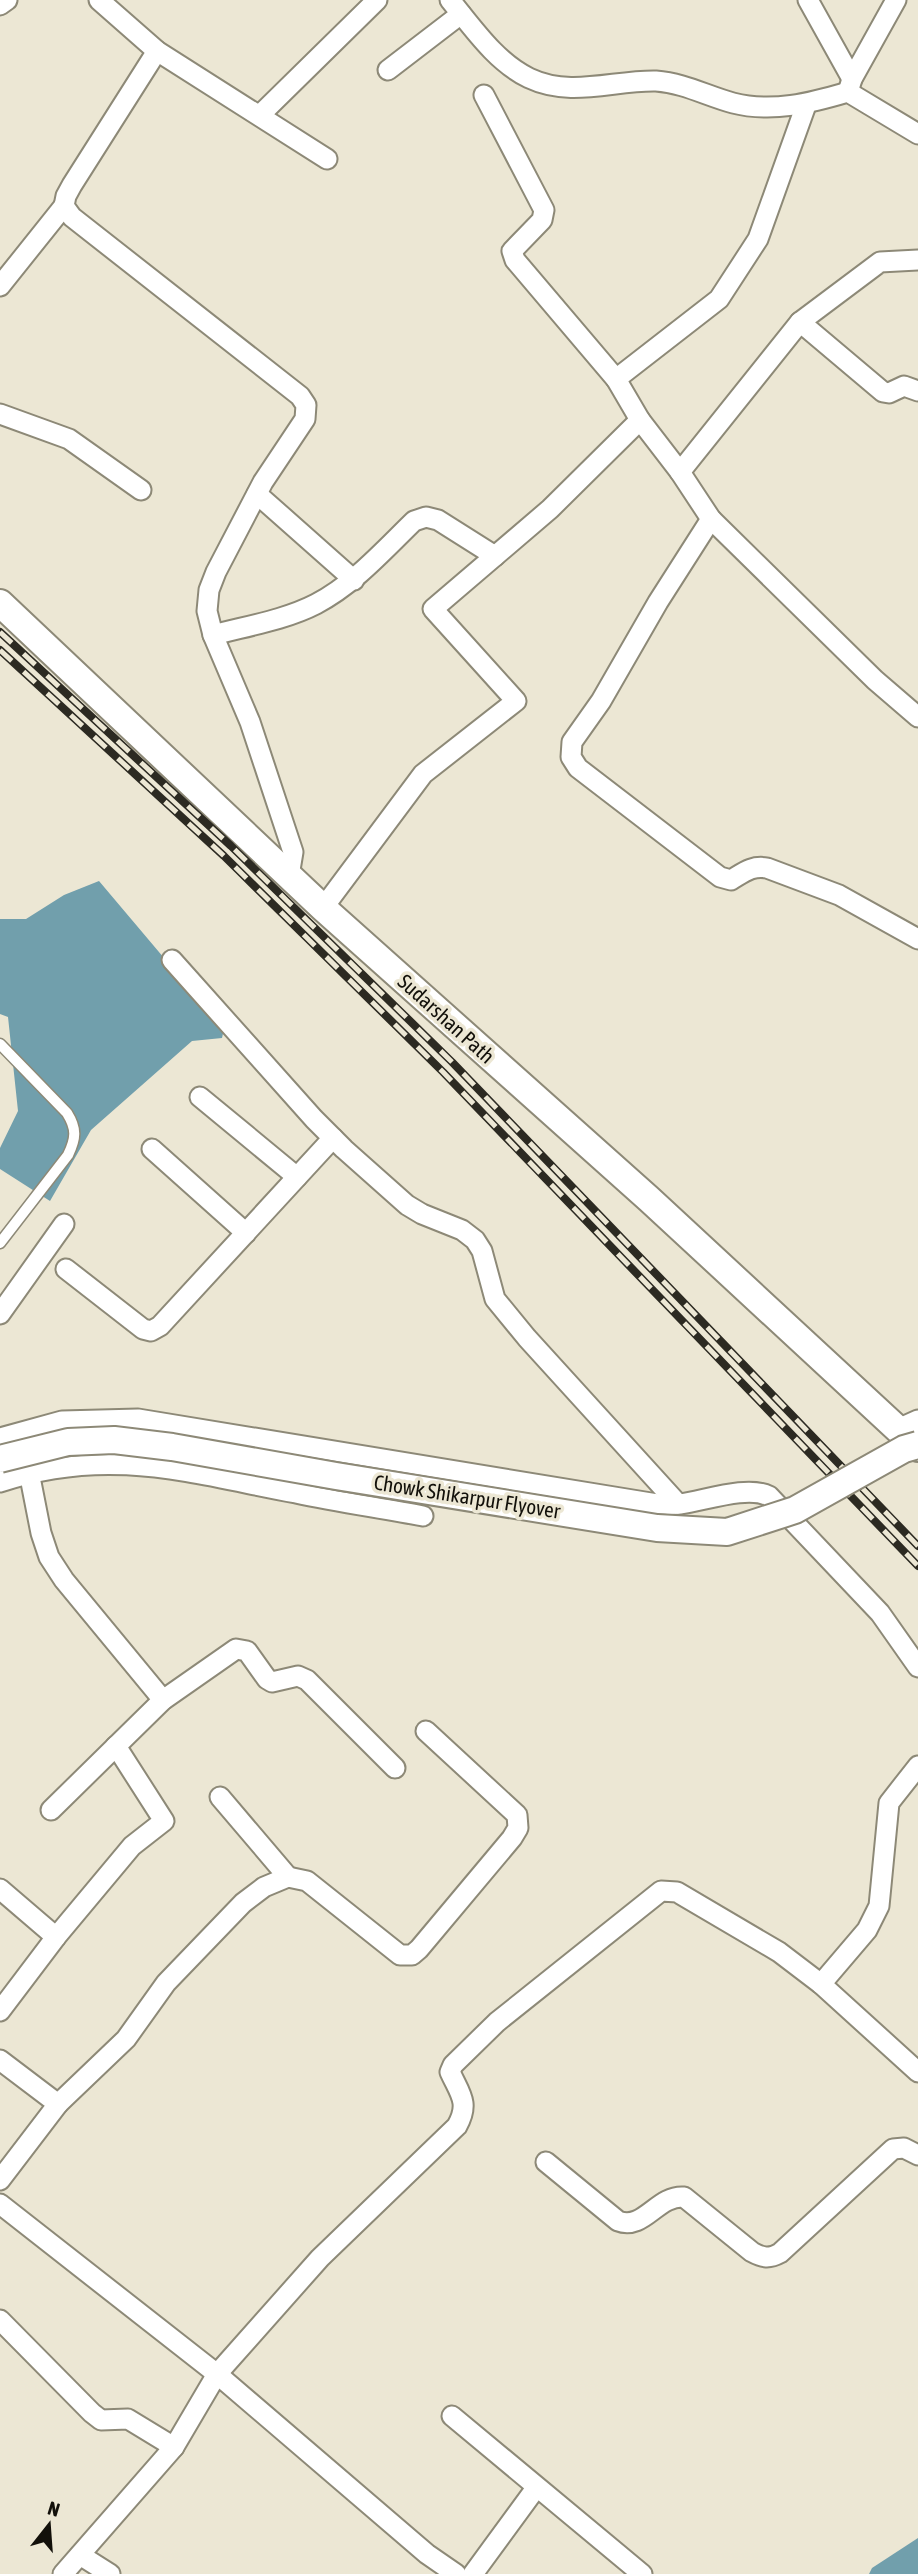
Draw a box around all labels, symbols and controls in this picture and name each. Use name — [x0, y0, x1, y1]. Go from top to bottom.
street label: Sudarshan Path — [394, 969, 500, 1068]
street label: Chowk Shikarpur Flyover — [372, 1469, 563, 1523]
north arrow — [14, 2490, 84, 2560]
text: N — [45, 2497, 63, 2521]

